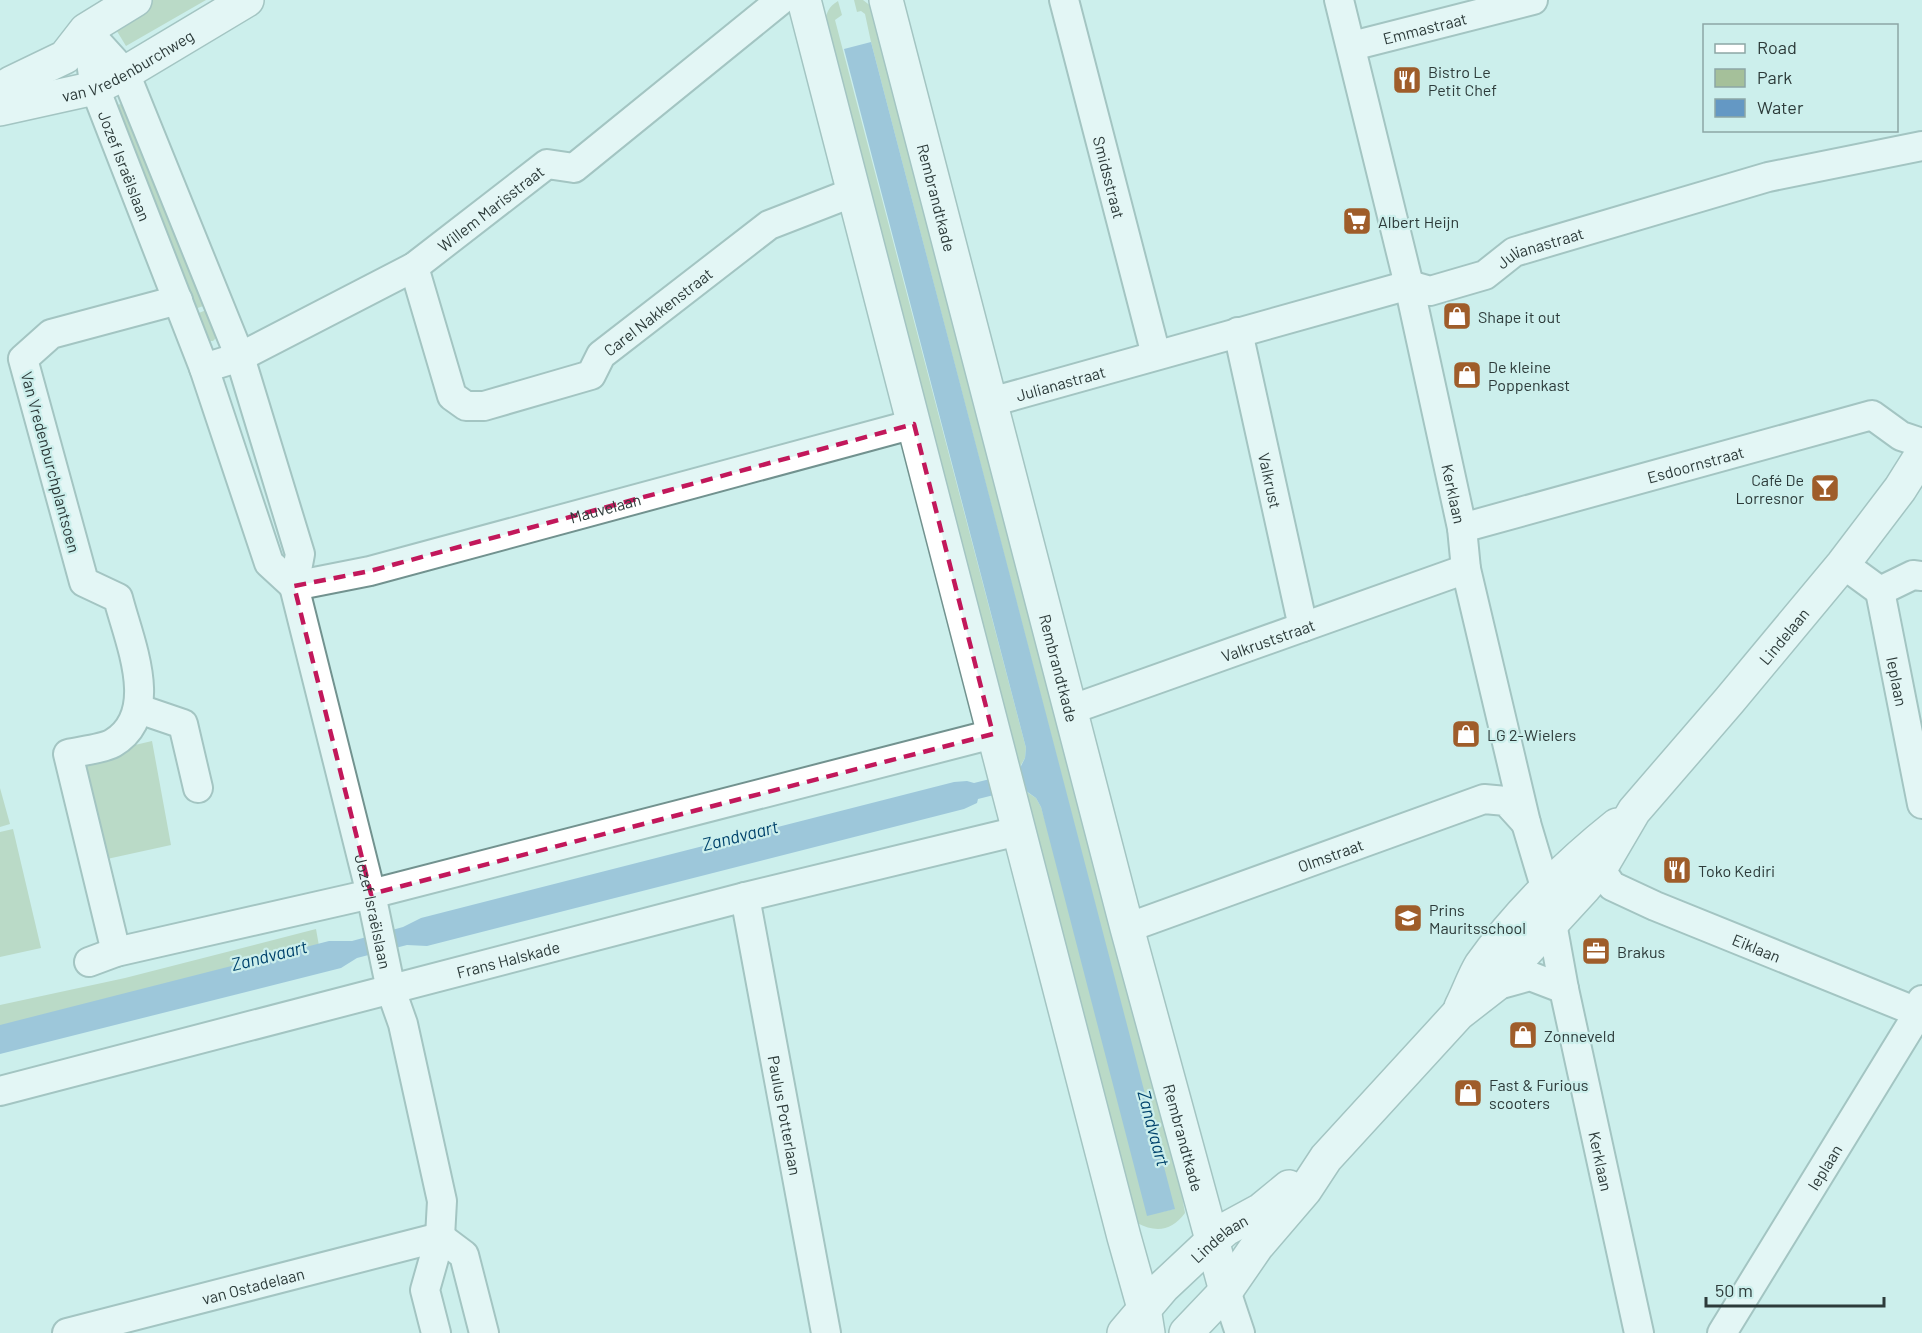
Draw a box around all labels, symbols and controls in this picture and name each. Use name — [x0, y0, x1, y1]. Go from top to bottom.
street label: Emmastraat — [1381, 8, 1469, 47]
legend — [1703, 24, 1898, 132]
street label: van Vredenburchweg — [60, 25, 197, 105]
text: Road — [1757, 36, 1797, 58]
place label: Bistro Le Petit Chef — [1428, 62, 1497, 99]
restaurant icon: Bistro Le Petit Chef — [1391, 64, 1423, 96]
text: Park — [1757, 66, 1792, 88]
text: Water — [1757, 96, 1804, 118]
street label: Jozef Israëlslaan — [95, 108, 155, 224]
street label: Smidsstraat — [1090, 134, 1130, 220]
street label: Rembrandtkade — [914, 142, 960, 253]
street label: Willem Marisstraat — [433, 161, 547, 255]
supermarket icon: Albert Heijn — [1341, 205, 1373, 237]
place label: Albert Heijn — [1378, 212, 1459, 231]
street label: Julianastraat — [1492, 223, 1586, 272]
street label: Carel Nakkenstraat — [599, 263, 716, 359]
shop icon: Shape it out — [1441, 300, 1473, 332]
place label: Shape it out — [1478, 307, 1561, 326]
place label: De kleine Poppenkast — [1488, 357, 1570, 394]
shop icon: De kleine Poppenkast — [1451, 359, 1483, 391]
street label: Julianastraat — [1013, 361, 1107, 404]
street label: Van Vredenburchplantsoen — [18, 369, 84, 555]
street label: Esdoornstraat — [1645, 441, 1746, 486]
street label: Valkrust — [1255, 451, 1286, 510]
street label: Kerklaan — [1439, 462, 1470, 525]
place label: Café De Lorresnor — [1735, 470, 1804, 507]
bar icon: Café De Lorresnor — [1809, 472, 1841, 504]
street label: Mauvelaan — [568, 489, 643, 526]
street label: Lindelaan — [1754, 604, 1812, 668]
street label: Rembrandtkade — [1036, 612, 1083, 724]
street label: Valkruststraat — [1219, 614, 1317, 665]
street label: Ieplaan — [1884, 655, 1912, 708]
shop icon: LG 2-Wielers — [1450, 718, 1482, 750]
place label: LG 2-Wielers — [1487, 725, 1576, 744]
water label: Zandvaart — [700, 815, 781, 855]
street label: Olmstraat — [1295, 834, 1366, 875]
street label: Jozef Israëlslaan — [352, 852, 396, 970]
restaurant icon: Toko Kediri — [1661, 854, 1693, 886]
place label: Toko Kediri — [1698, 861, 1775, 880]
place label: Prins Mauritsschool — [1429, 900, 1526, 937]
school or university icon: Prins Mauritsschool — [1392, 902, 1424, 934]
street label: Eiklaan — [1730, 929, 1784, 965]
water label: Zandvaart — [229, 935, 310, 975]
office icon: Brakus — [1580, 935, 1612, 967]
street label: Frans Halskade — [454, 936, 562, 981]
place label: Brakus — [1617, 942, 1665, 961]
shop icon: Zonneveld — [1507, 1019, 1539, 1051]
place label: Zonneveld — [1544, 1026, 1615, 1045]
street label: Paulus Potterlaan — [765, 1054, 806, 1177]
place label: Fast & Furious scooters — [1489, 1075, 1589, 1112]
shop icon: Fast & Furious scooters — [1452, 1077, 1484, 1109]
street label: Rembrandtkade — [1160, 1082, 1208, 1193]
water label: Zandvaart — [1133, 1088, 1175, 1169]
street label: Kerklaan — [1586, 1129, 1617, 1193]
street label: Ieplaan — [1803, 1140, 1845, 1193]
street label: Lindelaan — [1186, 1210, 1251, 1266]
street label: van Ostadelaan — [200, 1263, 306, 1307]
scale bar — [1706, 1270, 1884, 1308]
text: 50 m — [1715, 1279, 1753, 1301]

